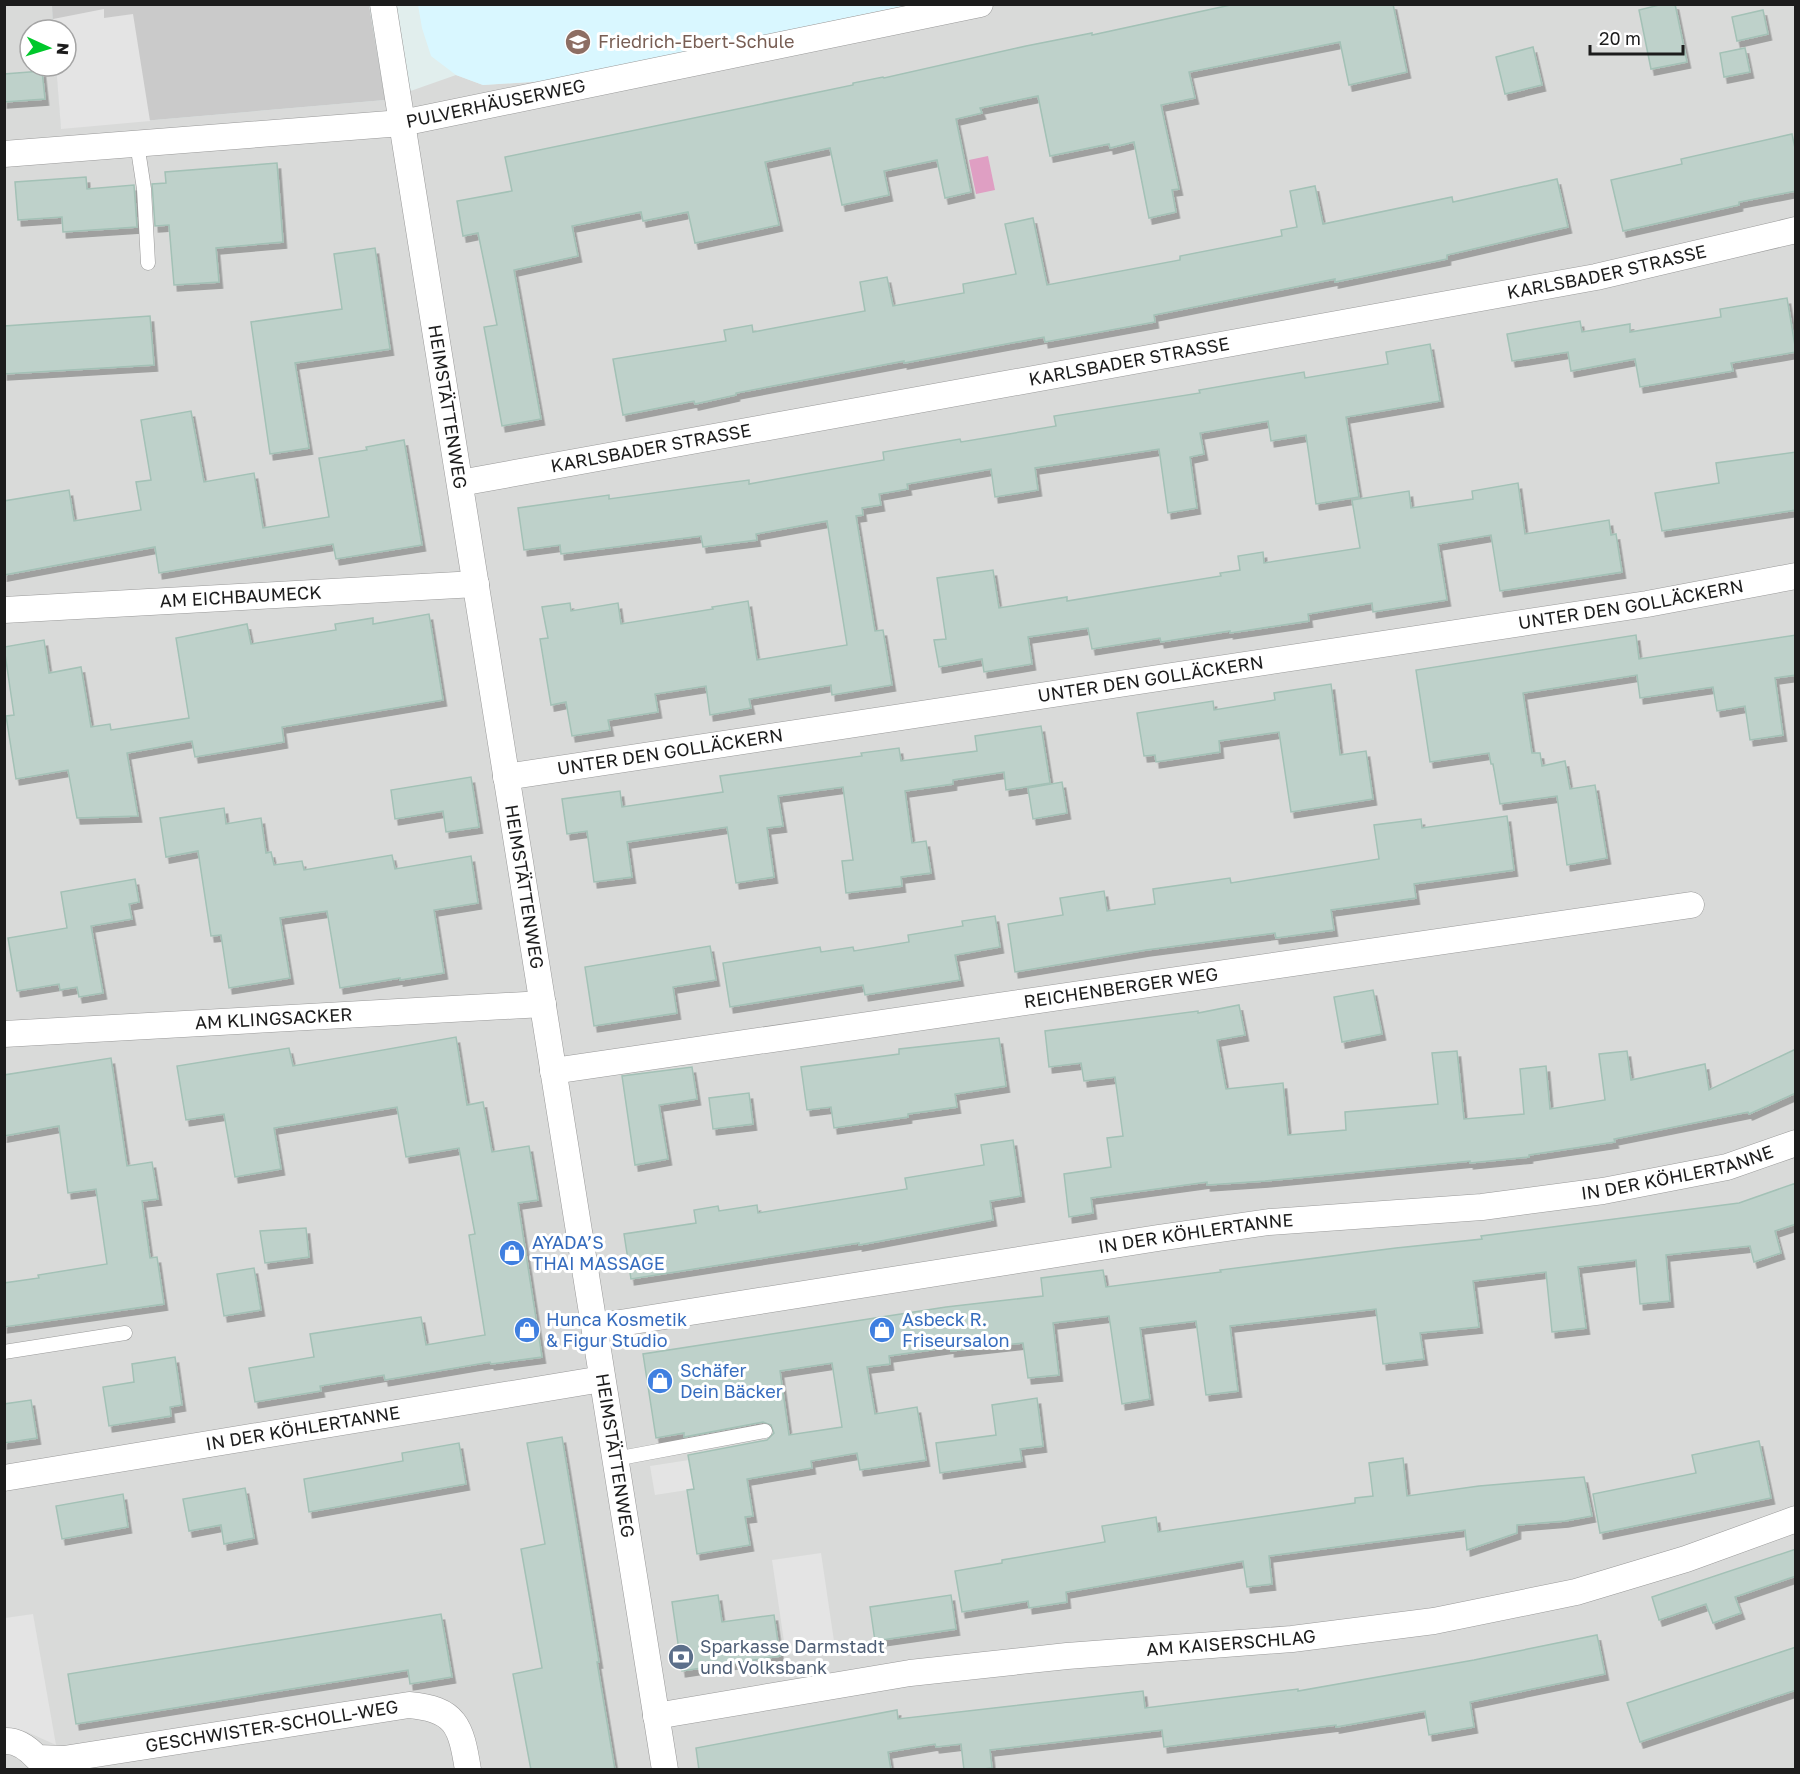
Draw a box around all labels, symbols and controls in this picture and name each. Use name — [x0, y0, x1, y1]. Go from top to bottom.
north arrow — [18, 18, 78, 78]
scale bar — [1590, 18, 1683, 56]
school or university icon: Friedrich-Ebert-Schule — [563, 27, 593, 57]
text: 20 m — [1599, 27, 1641, 49]
place label: Friedrich-Ebert-Schule — [598, 30, 795, 52]
text: N — [53, 42, 73, 56]
street label: PULVERHÄUSERWEG — [404, 74, 587, 132]
street label: KARLSBADER STRASSE — [1505, 239, 1708, 303]
street label: HEIMSTÄTTENWEG — [424, 323, 472, 490]
street label: KARLSBADER STRASSE — [1027, 332, 1231, 390]
street label: KARLSBADER STRASSE — [549, 418, 753, 476]
street label: UNTER DEN GOLLÄCKERN — [1517, 574, 1745, 633]
street label: AM EICHBAUMECK — [159, 581, 322, 611]
street label: UNTER DEN GOLLÄCKERN — [1036, 650, 1265, 706]
street label: UNTER DEN GOLLÄCKERN — [556, 723, 784, 779]
street label: HEIMSTÄTTENWEG — [501, 803, 549, 970]
street label: REICHENBERGER WEG — [1022, 962, 1219, 1012]
street label: AM KLINGSACKER — [194, 1003, 353, 1033]
street label: IN DER KÖHLERTANNE — [1580, 1140, 1776, 1204]
street label: IN DER KÖHLERTANNE — [1097, 1208, 1294, 1257]
place label: AYADA’S THAI MASSAGE — [532, 1231, 665, 1274]
shop icon: AYADA’S THAI MASSAGE — [497, 1238, 527, 1268]
place label: Hunca Kosmetik & Figur Studio — [546, 1308, 687, 1351]
place label: Asbeck R. Friseursalon — [902, 1308, 1010, 1351]
shop icon: Hunca Kosmetik & Figur Studio — [512, 1315, 542, 1345]
shop icon: Asbeck R. Friseursalon — [867, 1315, 897, 1345]
place label: Schäfer Dein Bäcker — [680, 1359, 783, 1402]
shop icon: Schäfer Dein Bäcker — [645, 1366, 675, 1396]
street label: HEIMSTÄTTENWEG — [592, 1372, 640, 1539]
street label: IN DER KÖHLERTANNE — [204, 1401, 402, 1454]
street label: AM KAISERSCHLAG — [1145, 1624, 1317, 1660]
place label: Sparkasse Darmstadt und Volksbank — [700, 1635, 885, 1678]
bank icon: Sparkasse Darmstadt und Volksbank — [666, 1642, 696, 1672]
street label: GESCHWISTER-SCHOLL-WEG — [144, 1695, 400, 1756]

